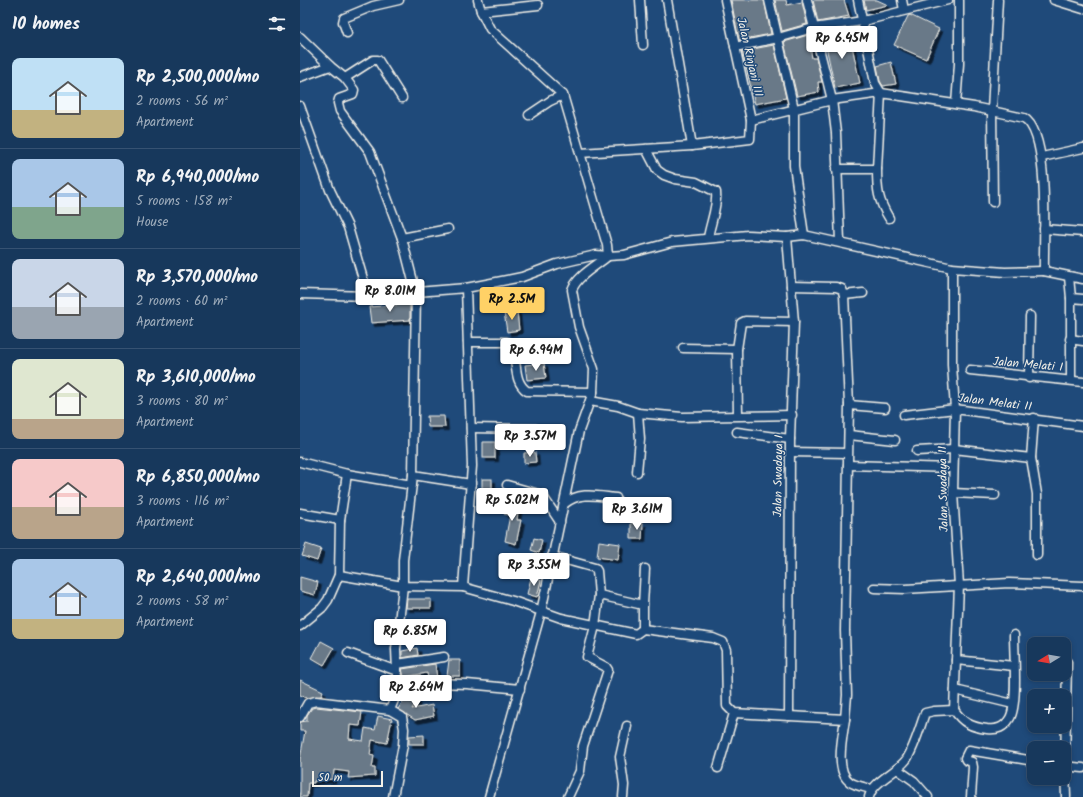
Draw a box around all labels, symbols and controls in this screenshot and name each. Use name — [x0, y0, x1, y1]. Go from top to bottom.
text: 10 homes — [12, 11, 80, 38]
icon: filters — [266, 13, 288, 35]
street label: Jalan Rinjani III — [731, 15, 768, 99]
pin: Rp 6.45M — [801, 26, 883, 60]
text: Rp 6.45M — [815, 28, 869, 49]
text: Rp 2,500,000/mo — [136, 64, 259, 91]
icon: home — [44, 74, 92, 122]
text: 2 rooms · 56 m² — [136, 91, 228, 112]
text: Apartment — [136, 112, 194, 133]
text: Rp 6,940,000/mo — [136, 164, 259, 191]
icon: home — [44, 175, 92, 223]
text: 5 rooms · 158 m² — [136, 191, 232, 212]
text: House — [136, 212, 168, 233]
text: Rp 3,570,000/mo — [136, 264, 258, 291]
icon: home — [44, 275, 92, 323]
pin: Rp 8.01M — [349, 279, 431, 313]
text: Rp 8.01M — [365, 281, 416, 302]
pin: Rp 2.5M — [475, 287, 549, 321]
text: Rp 2.5M — [489, 289, 535, 310]
text: 2 rooms · 60 m² — [136, 291, 228, 312]
text: Apartment — [136, 312, 194, 333]
pin: Rp 6.94M — [495, 338, 577, 372]
text: Rp 6.94M — [509, 340, 563, 361]
street label: Jalan Melati I — [992, 352, 1064, 377]
text: Rp 3,610,000/mo — [136, 364, 256, 391]
icon: home — [44, 375, 92, 423]
street label: Jalan Melati II — [957, 389, 1033, 416]
text: 3 rooms · 80 m² — [136, 391, 228, 412]
text: Apartment — [136, 412, 194, 433]
pin: Rp 3.57M — [489, 424, 571, 458]
text: Rp 3.57M — [504, 426, 556, 447]
street label: Jalan Swadaya I — [768, 434, 789, 517]
street label: Jalan Swadaya II — [933, 445, 954, 532]
text: Rp 6,850,000/mo — [136, 464, 260, 491]
icon: home — [44, 475, 92, 523]
pin: Rp 5.02M — [471, 488, 553, 522]
text: Rp 5.02M — [485, 490, 539, 511]
text: 3 rooms · 116 m² — [136, 491, 229, 512]
pin: Rp 3.61M — [596, 497, 678, 531]
text: Rp 3.61M — [612, 499, 662, 520]
text: Apartment — [136, 512, 194, 533]
pin: Rp 3.55M — [493, 553, 575, 587]
text: Rp 3.55M — [508, 555, 561, 576]
text: Rp 2,640,000/mo — [136, 564, 261, 591]
icon: home — [44, 575, 92, 623]
text: 2 rooms · 58 m² — [136, 591, 229, 612]
text: Apartment — [136, 612, 194, 633]
pin: Rp 6.85M — [369, 619, 451, 653]
text: Rp 6.85M — [383, 621, 437, 642]
north arrow — [1027, 637, 1071, 681]
map controls — [1027, 637, 1071, 785]
pin: Rp 2.64M — [375, 675, 457, 709]
text: Rp 2.64M — [389, 677, 443, 698]
button: + — [1027, 689, 1071, 733]
button: − — [1027, 741, 1071, 785]
scale bar — [312, 769, 383, 788]
text: 50 m — [318, 769, 343, 787]

